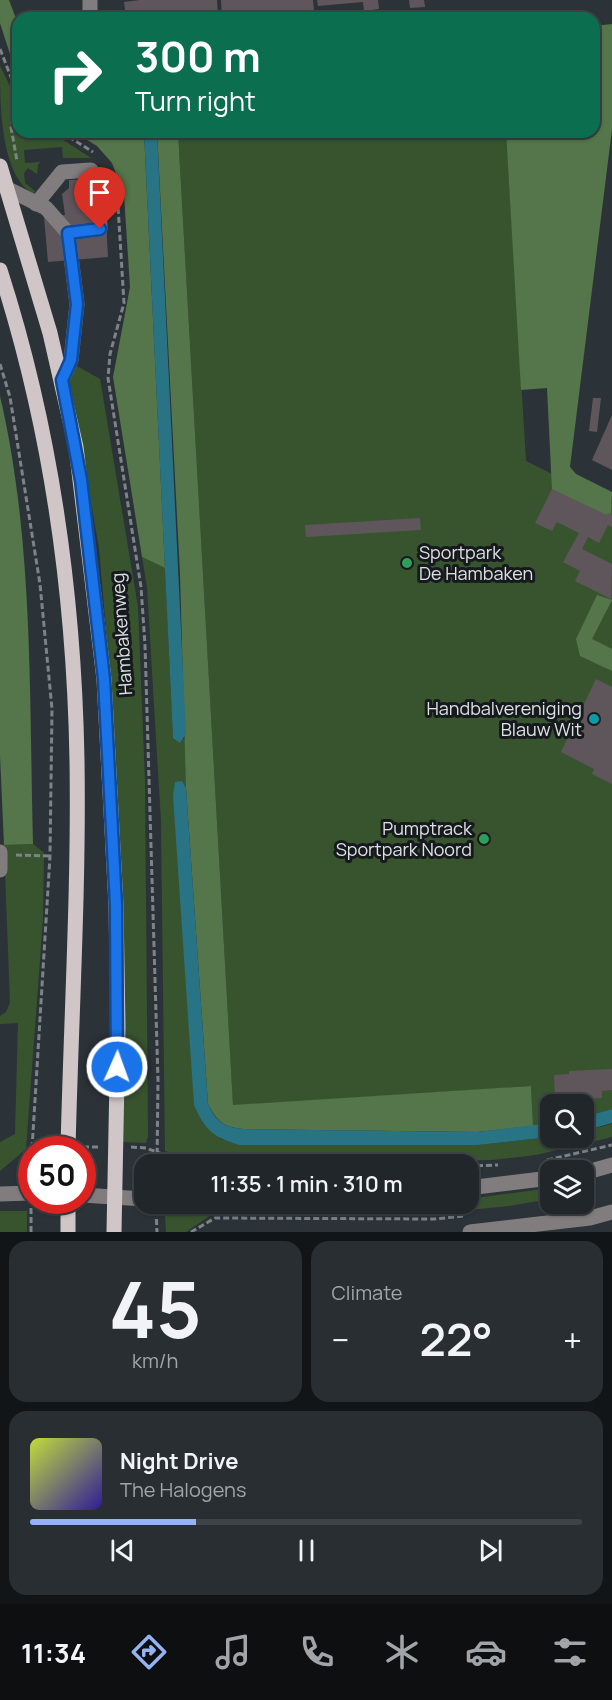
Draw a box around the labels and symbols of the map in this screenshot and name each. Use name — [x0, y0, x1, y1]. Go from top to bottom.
pin — [74, 167, 125, 229]
place label: Sportpark De Hambaken — [419, 540, 533, 585]
marker: Sportpark De Hambaken — [400, 556, 414, 570]
street label: Hambakenweg — [105, 572, 137, 696]
place label: Handbalvereniging Blauw Wit — [427, 696, 582, 741]
marker: Handbalvereniging Blauw Wit — [587, 712, 601, 726]
place label: Pumptrack Sportpark Noord — [336, 816, 473, 861]
marker: Pumptrack Sportpark Noord — [477, 832, 491, 846]
position arrow — [85, 1035, 149, 1099]
speed limit sign: 50 — [18, 1136, 96, 1214]

